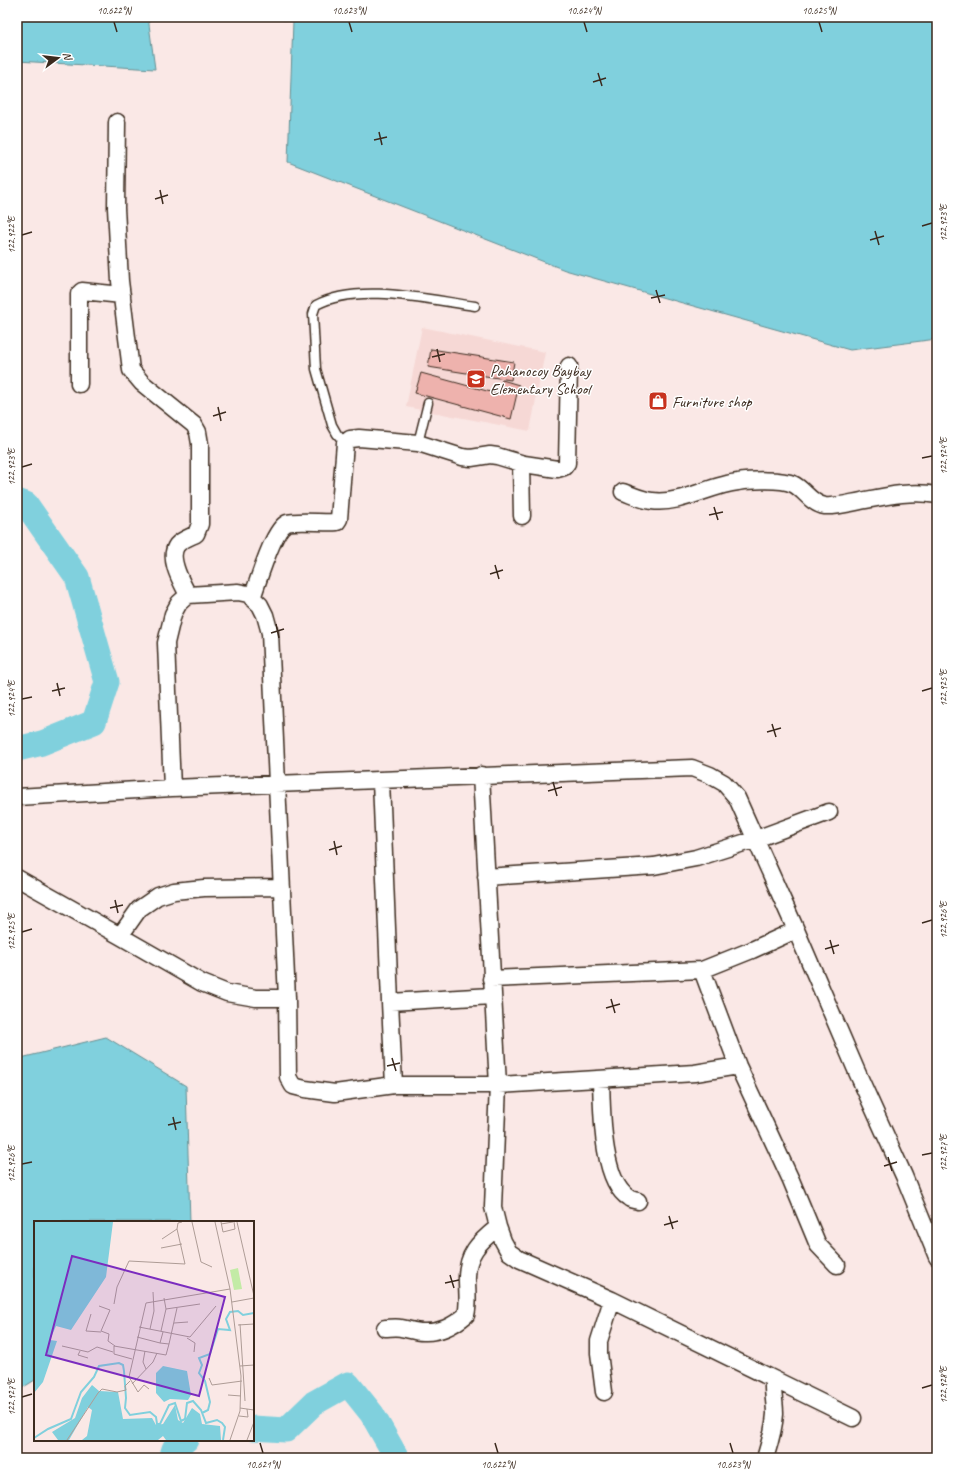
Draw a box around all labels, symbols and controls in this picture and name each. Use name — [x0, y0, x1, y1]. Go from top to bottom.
text: 10.622°N — [97, 4, 133, 17]
text: 10.623°N — [332, 4, 368, 17]
text: 10.624°N — [567, 4, 603, 17]
text: 10.625°N — [802, 4, 838, 17]
north arrow — [38, 38, 78, 78]
text: N — [60, 50, 76, 63]
text: 122.923°E — [937, 203, 950, 242]
text: 122.922°E — [5, 215, 18, 254]
place label: Pahanocoy Baybay Elementary School — [490, 361, 593, 399]
school or university icon: Pahanocoy Baybay Elementary School — [465, 368, 487, 390]
shop icon: Furniture shop — [647, 390, 669, 412]
place label: Furniture shop — [672, 392, 752, 412]
text: 122.924°E — [937, 436, 950, 475]
text: 122.923°E — [5, 447, 18, 486]
text: 122.925°E — [937, 668, 950, 707]
text: 122.924°E — [5, 679, 18, 718]
text: 122.926°E — [937, 900, 950, 939]
text: 122.925°E — [5, 912, 18, 951]
text: 122.927°E — [937, 1133, 950, 1172]
text: 122.926°E — [5, 1144, 18, 1183]
inset map — [34, 1221, 254, 1441]
text: 122.928°E — [937, 1365, 950, 1404]
text: 122.927°E — [5, 1377, 18, 1416]
text: 10.621°N — [246, 1458, 282, 1471]
text: 10.622°N — [481, 1458, 517, 1471]
text: 10.623°N — [716, 1458, 752, 1471]

